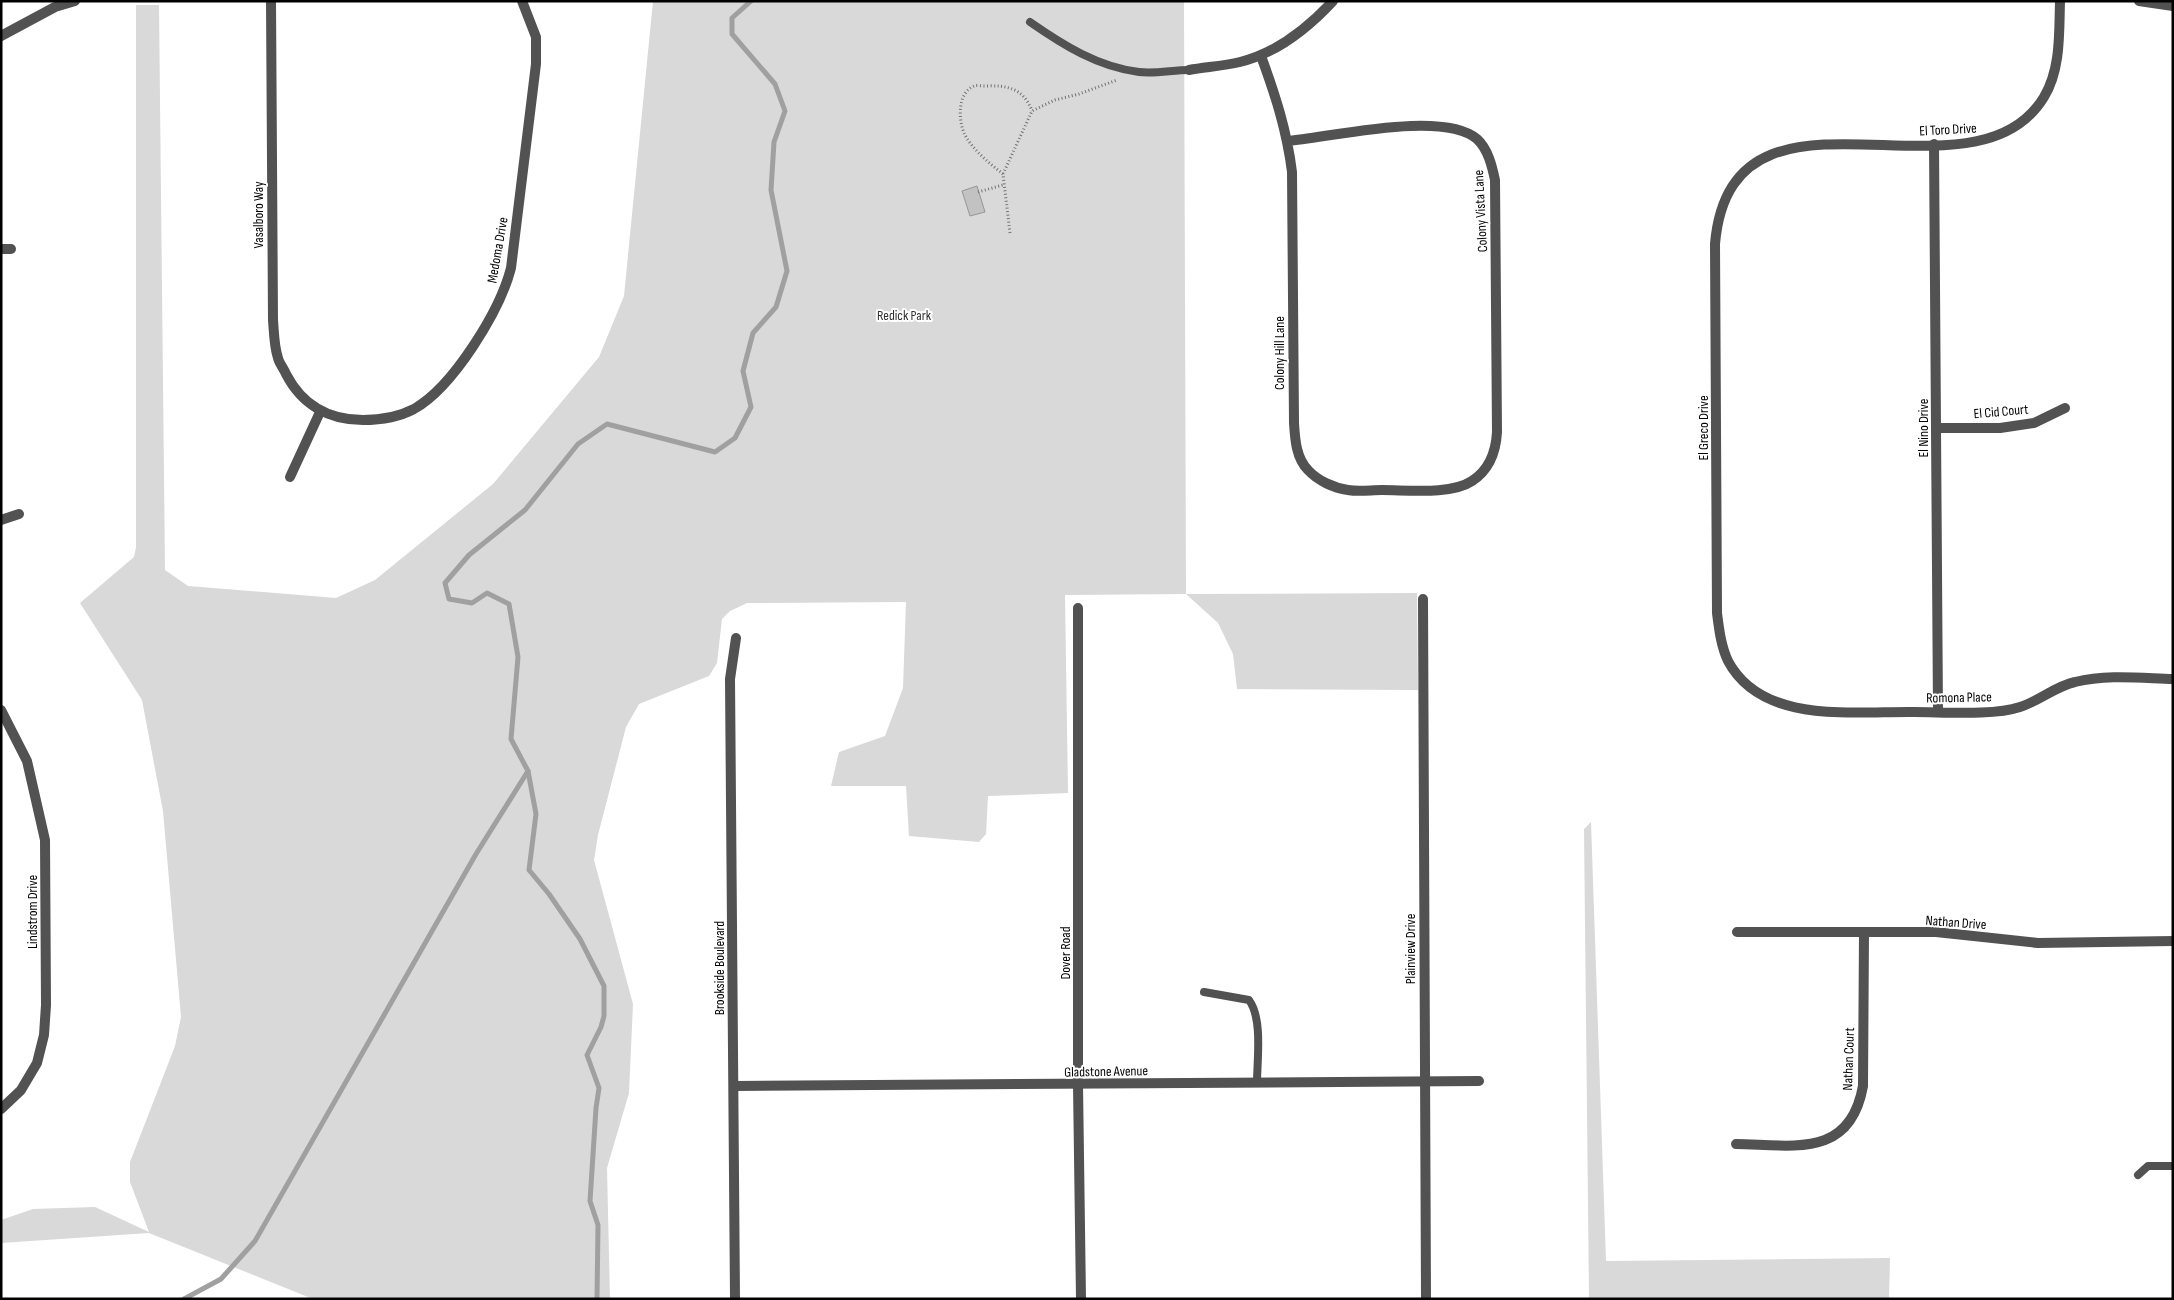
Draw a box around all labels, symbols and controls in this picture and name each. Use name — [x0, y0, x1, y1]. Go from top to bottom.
street label: El Toro Drive — [1919, 120, 1977, 139]
street label: Colony Vista Lane — [1470, 169, 1491, 253]
street label: Vasalboro Way — [250, 181, 267, 249]
street label: Medoma Drive — [483, 216, 512, 284]
park label: Redick Park — [877, 307, 932, 324]
street label: Colony Hill Lane — [1271, 316, 1288, 390]
street label: El Greco Drive — [1695, 395, 1712, 461]
street label: El Nino Drive — [1915, 399, 1932, 457]
street label: El Cid Court — [1973, 401, 2029, 422]
street label: Romona Place — [1926, 688, 1992, 707]
street label: Lindstrom Drive — [24, 875, 41, 949]
street label: Nathan Drive — [1925, 912, 1987, 933]
street label: Plainview Drive — [1402, 914, 1419, 984]
street label: Brookside Boulevard — [711, 921, 728, 1015]
street label: Dover Road — [1057, 926, 1074, 980]
street label: Nathan Court — [1839, 1027, 1858, 1091]
street label: Gladstone Avenue — [1064, 1062, 1148, 1081]

